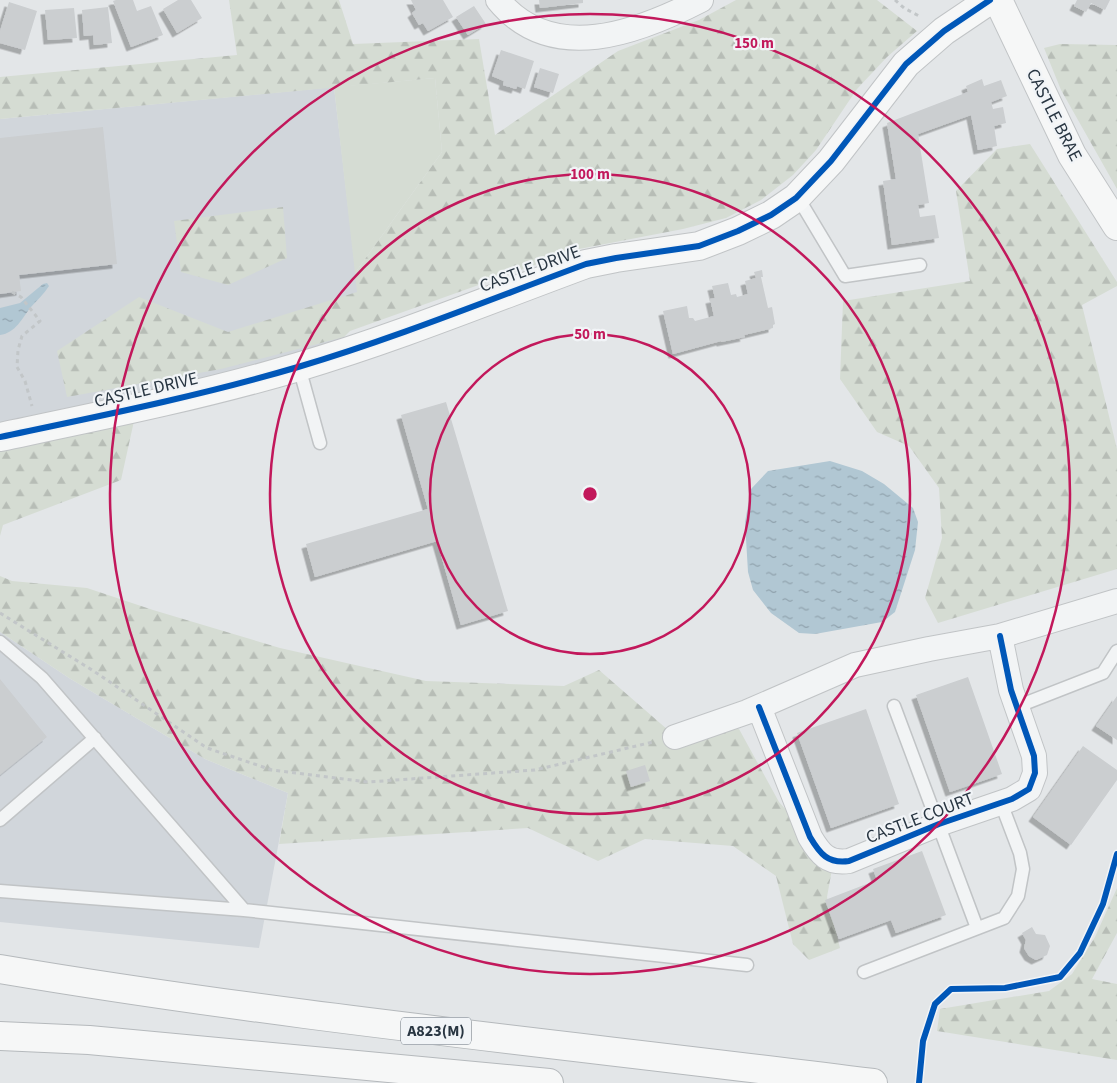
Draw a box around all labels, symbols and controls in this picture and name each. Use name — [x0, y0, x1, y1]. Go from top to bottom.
text: 150 m — [734, 33, 774, 54]
street label: CASTLE BRAE — [1020, 64, 1088, 166]
text: 100 m — [570, 164, 610, 185]
street label: CASTLE DRIVE — [476, 239, 584, 299]
text: 50 m — [574, 324, 606, 345]
street label: CASTLE DRIVE — [92, 366, 200, 414]
centre of rings — [581, 485, 599, 503]
street label: CASTLE COURT — [862, 786, 978, 850]
road number: A823(M) — [401, 1018, 471, 1044]

